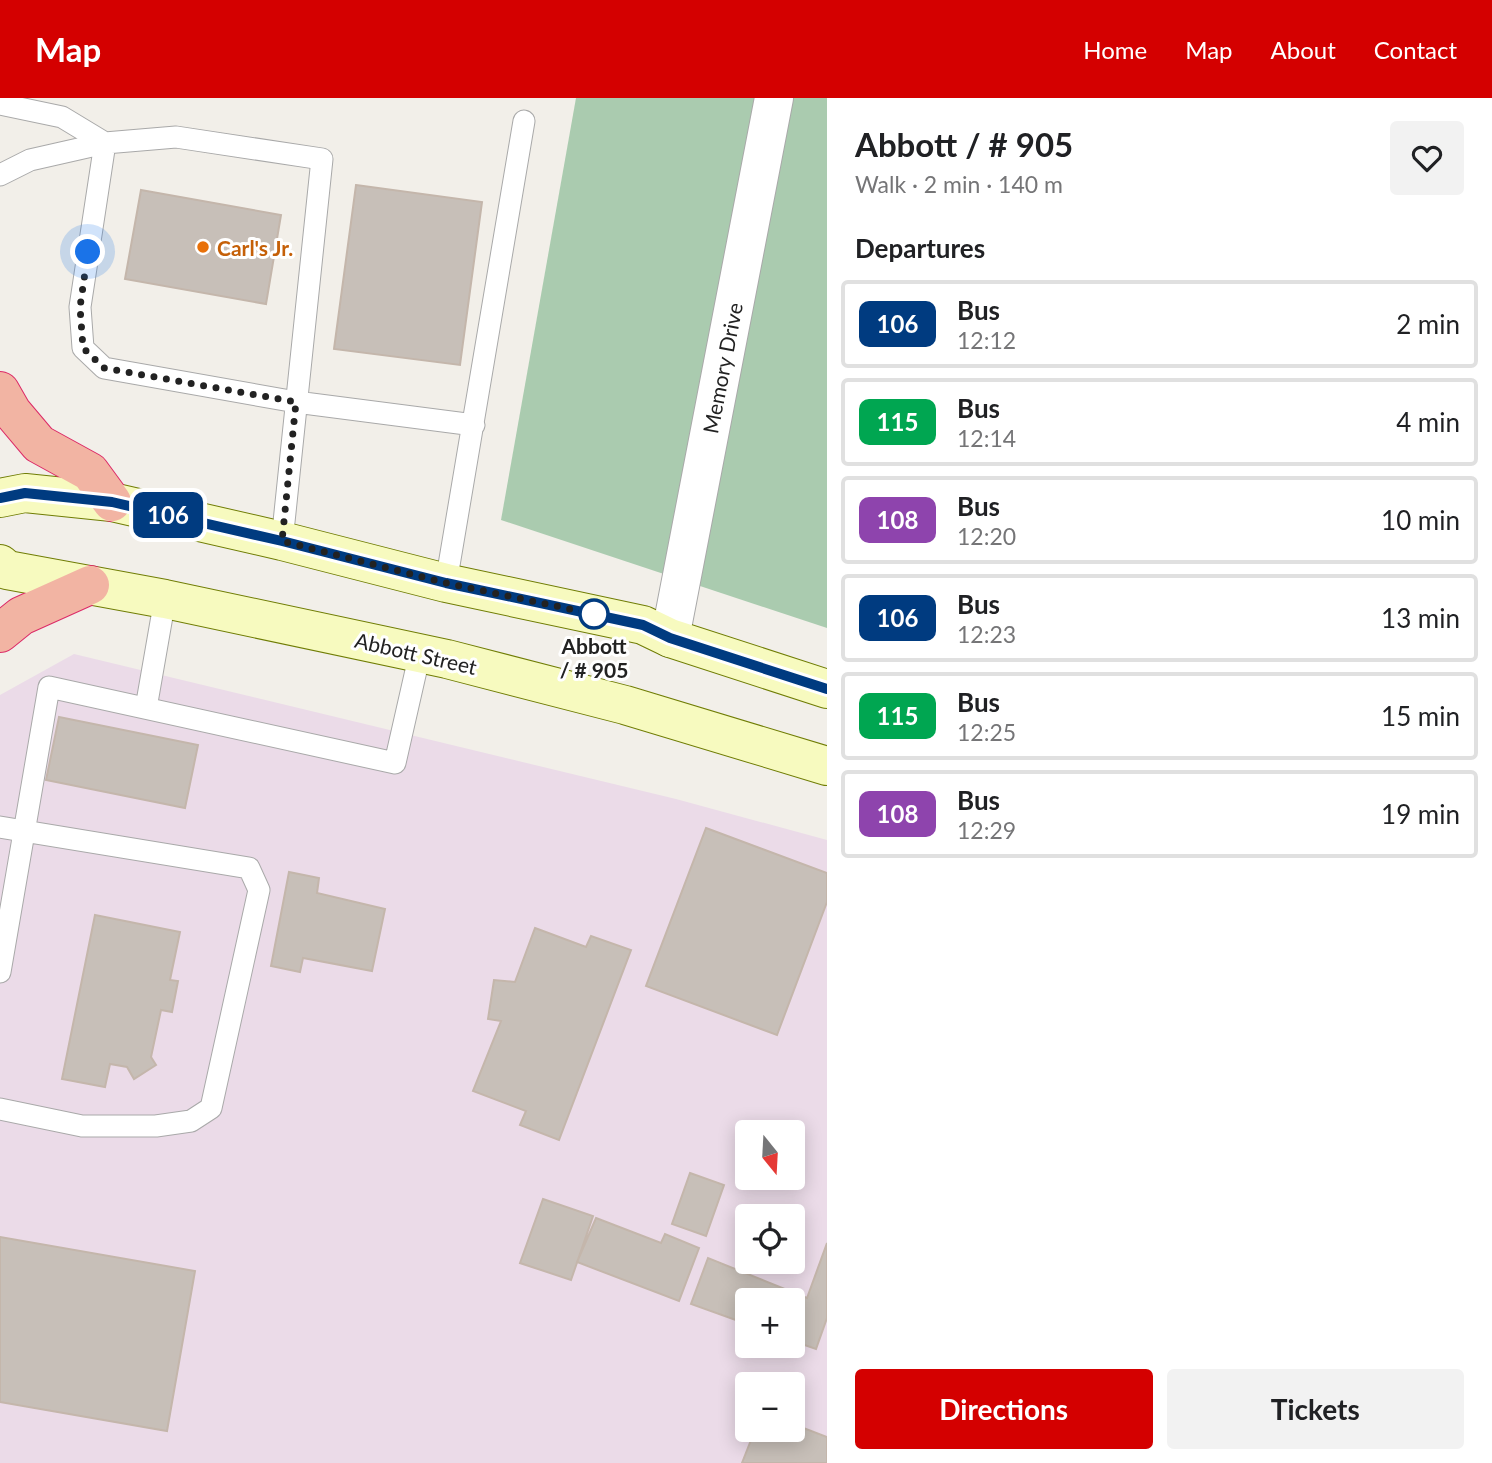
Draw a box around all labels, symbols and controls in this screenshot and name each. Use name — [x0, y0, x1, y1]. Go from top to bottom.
text: Map — [35, 29, 101, 69]
text: Home — [1083, 35, 1147, 64]
text: Map — [1185, 35, 1233, 64]
text: About — [1271, 35, 1336, 64]
text: Contact — [1374, 35, 1457, 64]
button: heart — [1390, 121, 1464, 195]
text: Abbott / # 905 — [855, 124, 1073, 164]
text: Walk · 2 min · 140 m — [855, 170, 1063, 198]
text: Departures — [855, 232, 985, 264]
your location — [70, 234, 105, 269]
place label: Carl's Jr. — [217, 235, 293, 260]
marker: Carl's Jr. — [195, 239, 211, 255]
text: Bus — [957, 294, 1000, 326]
street label: Memory Drive — [697, 300, 747, 436]
text: 2 min — [1396, 308, 1460, 340]
text: 106 — [877, 309, 918, 338]
text: 12:12 — [957, 326, 1016, 354]
text: Bus — [957, 392, 1000, 424]
text: 4 min — [1396, 406, 1460, 438]
text: 115 — [877, 407, 918, 436]
text: 12:14 — [957, 424, 1016, 452]
text: Bus — [957, 490, 1000, 522]
line badge: 106 — [128, 492, 208, 538]
text: 106 — [147, 500, 189, 529]
text: 10 min — [1381, 504, 1460, 536]
text: 108 — [877, 505, 918, 534]
text: 12:20 — [957, 522, 1016, 550]
text: Bus — [957, 588, 1000, 620]
marker: Abbott / # 905 — [579, 599, 609, 629]
text: 13 min — [1381, 602, 1460, 634]
text: 106 — [877, 603, 918, 632]
text: 12:23 — [957, 620, 1016, 648]
street label: Abbott Street — [353, 627, 480, 679]
place label: Abbott / # 905 — [560, 633, 628, 682]
text: Bus — [957, 686, 1000, 718]
text: 15 min — [1381, 700, 1460, 732]
text: 115 — [877, 701, 918, 730]
text: 12:25 — [957, 718, 1016, 746]
text: Bus — [957, 784, 1000, 816]
text: 19 min — [1381, 798, 1460, 830]
text: 108 — [877, 799, 918, 828]
text: 12:29 — [957, 816, 1016, 844]
north arrow — [735, 1120, 805, 1190]
map controls — [735, 1120, 805, 1442]
button: locate — [735, 1204, 805, 1274]
button: + — [735, 1288, 805, 1358]
button: Directions — [855, 1369, 1153, 1449]
button: Tickets — [1167, 1369, 1464, 1449]
button: − — [735, 1372, 805, 1442]

